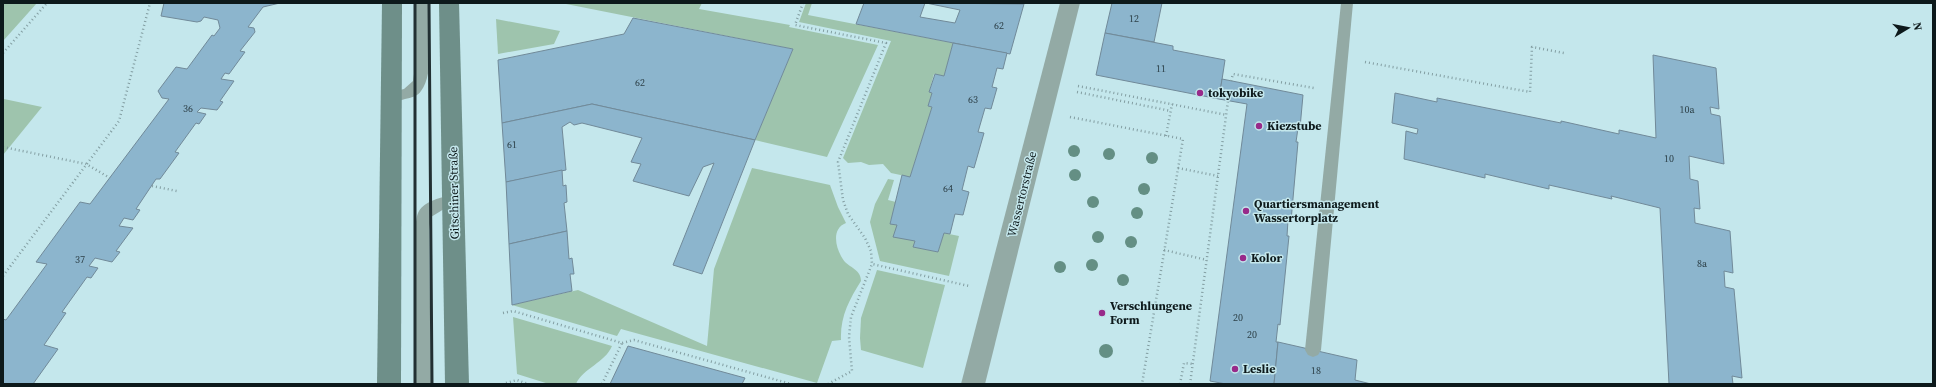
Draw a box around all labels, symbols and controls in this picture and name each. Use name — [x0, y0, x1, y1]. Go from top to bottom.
north arrow — [1888, 8, 1928, 48]
house number: 12 — [1129, 12, 1139, 25]
house number: 62 — [994, 19, 1004, 32]
text: N — [1909, 21, 1925, 32]
house number: 11 — [1156, 62, 1166, 75]
house number: 62 — [635, 76, 645, 89]
place label: tokyobike — [1208, 85, 1263, 101]
marker: tokyobike — [1195, 88, 1205, 98]
house number: 63 — [968, 93, 978, 106]
house number: 36 — [183, 102, 193, 115]
house number: 10a — [1679, 103, 1695, 116]
place label: Kiezstube — [1267, 118, 1322, 134]
marker: Kiezstube — [1254, 121, 1264, 131]
house number: 61 — [507, 138, 517, 151]
street label: Gitschiner Straße — [445, 146, 463, 240]
street label: Wassertorstraße — [1004, 150, 1040, 238]
house number: 10 — [1664, 152, 1674, 165]
house number: 64 — [943, 182, 953, 195]
place label: Quartiersmanagement Wassertorplatz — [1254, 196, 1380, 226]
marker: Quartiersmanagement Wassertorplatz — [1241, 206, 1251, 216]
place label: Kolor — [1251, 250, 1282, 266]
house number: 37 — [75, 253, 85, 266]
marker: Kolor — [1238, 253, 1248, 263]
house number: 8a — [1697, 257, 1708, 270]
place label: Verschlungene Form — [1110, 298, 1192, 328]
marker: Verschlungene Form — [1097, 308, 1107, 318]
house number: 20 — [1233, 311, 1243, 324]
house number: 20 — [1247, 328, 1257, 341]
place label: Leslie — [1243, 361, 1275, 377]
marker: Leslie — [1230, 364, 1240, 374]
house number: 18 — [1311, 364, 1321, 377]

